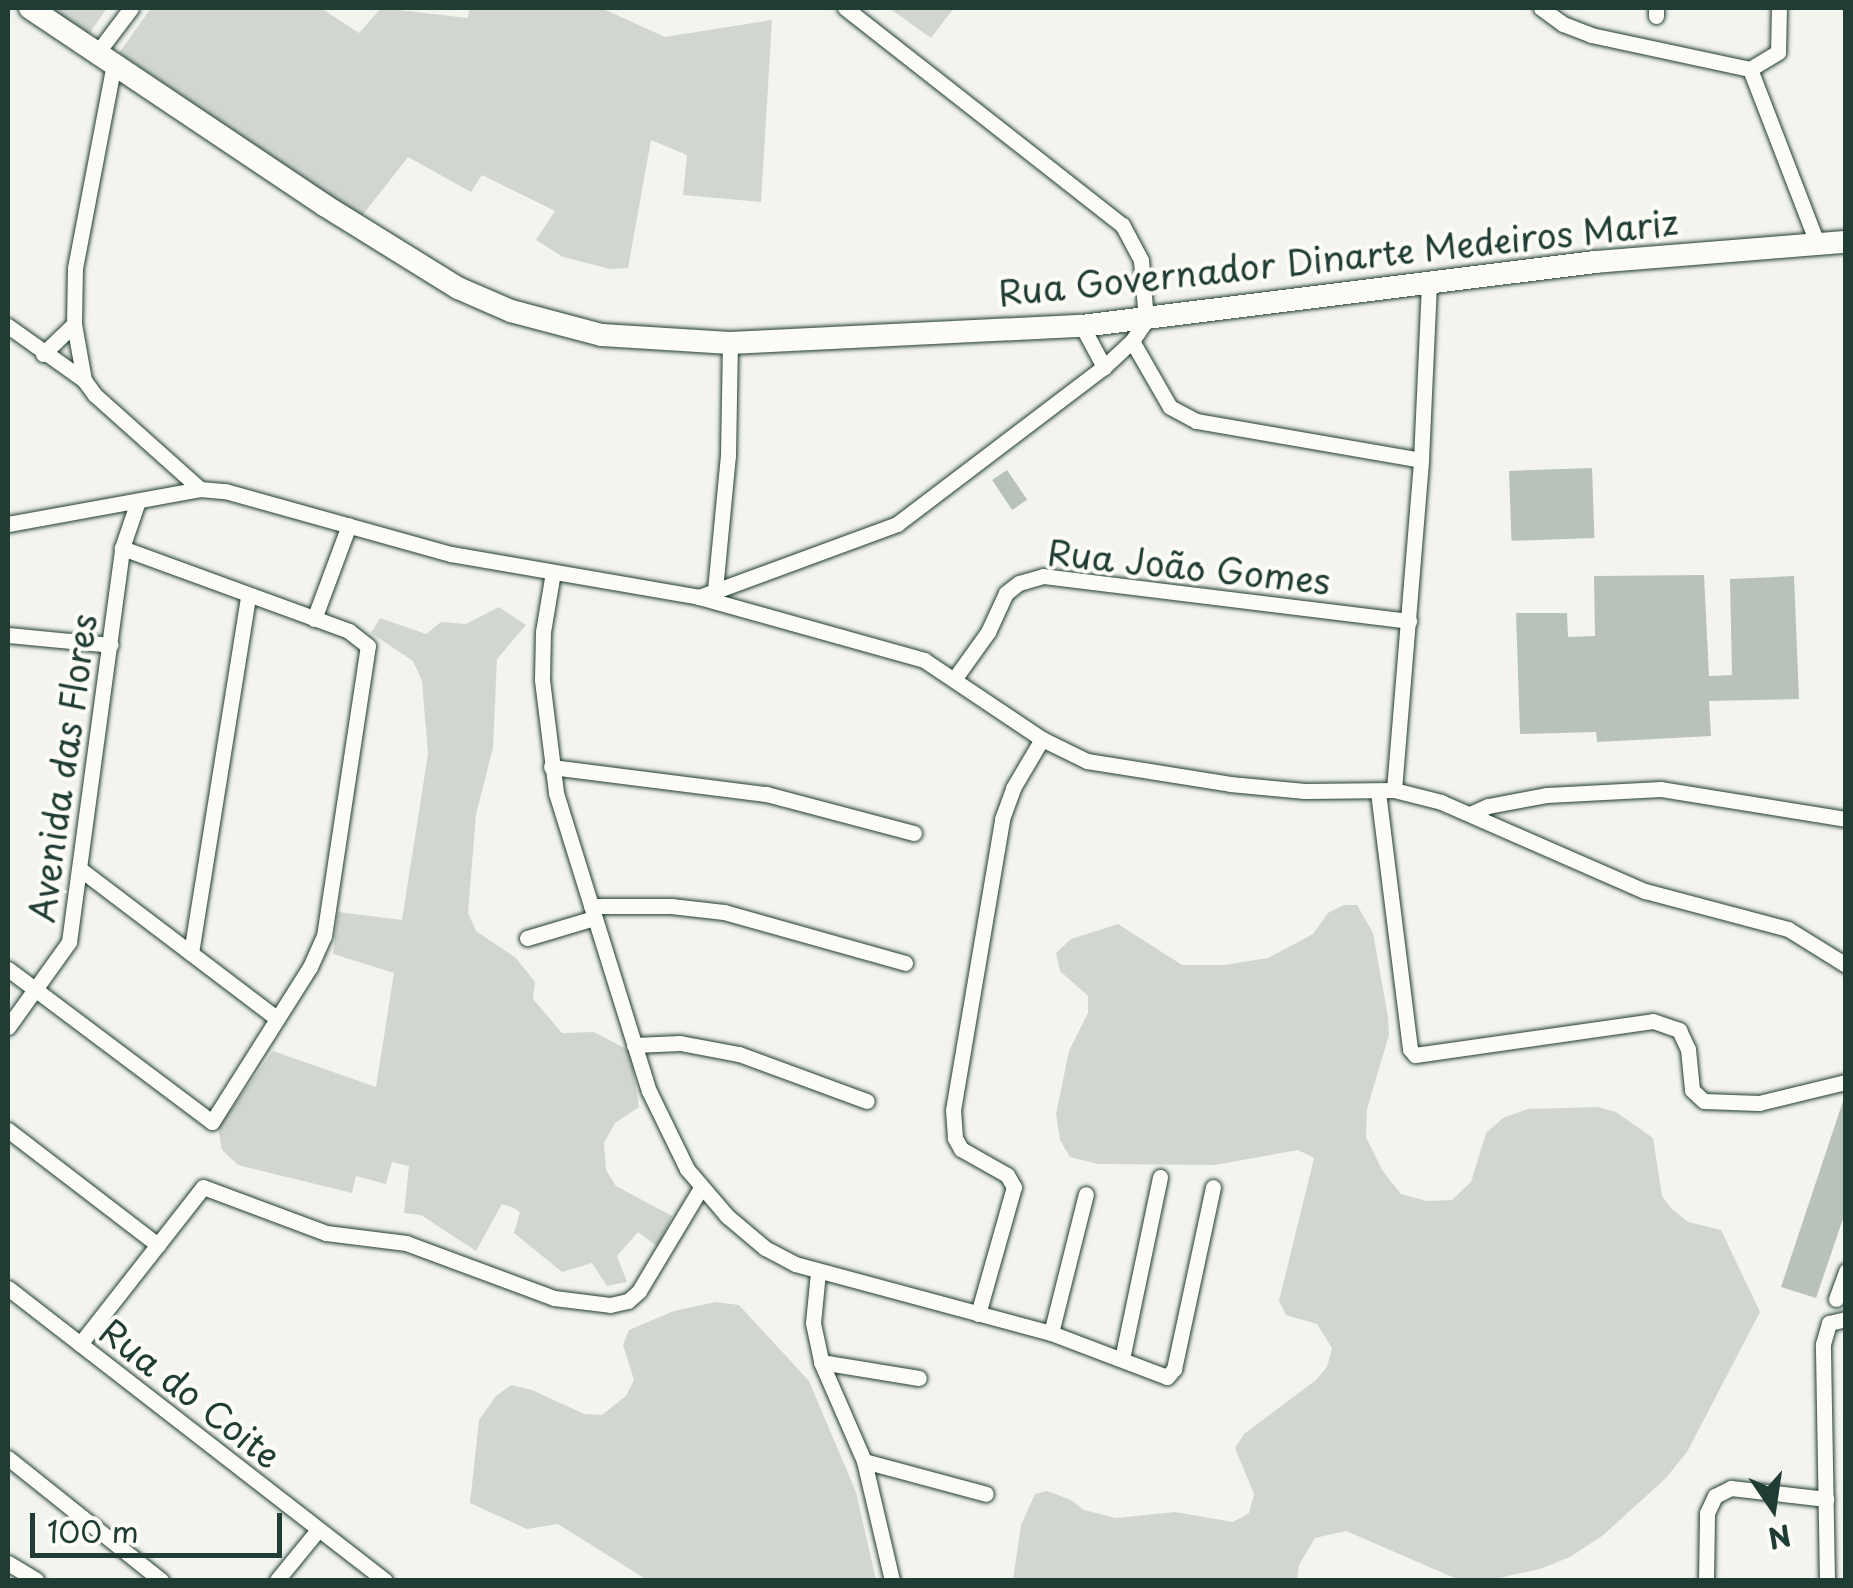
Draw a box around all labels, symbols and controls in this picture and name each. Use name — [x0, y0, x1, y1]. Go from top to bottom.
street label: Rua Governador Dinarte Medeiros Mariz — [994, 200, 1682, 314]
street label: Rua João Gomes — [1045, 530, 1333, 602]
street label: Avenida das Flores — [20, 611, 104, 925]
street label: Rua do Coite — [92, 1309, 290, 1477]
north arrow — [1723, 1458, 1823, 1558]
scale bar — [35, 1493, 288, 1555]
text: 100 m — [47, 1508, 139, 1553]
text: N — [1764, 1514, 1796, 1561]

